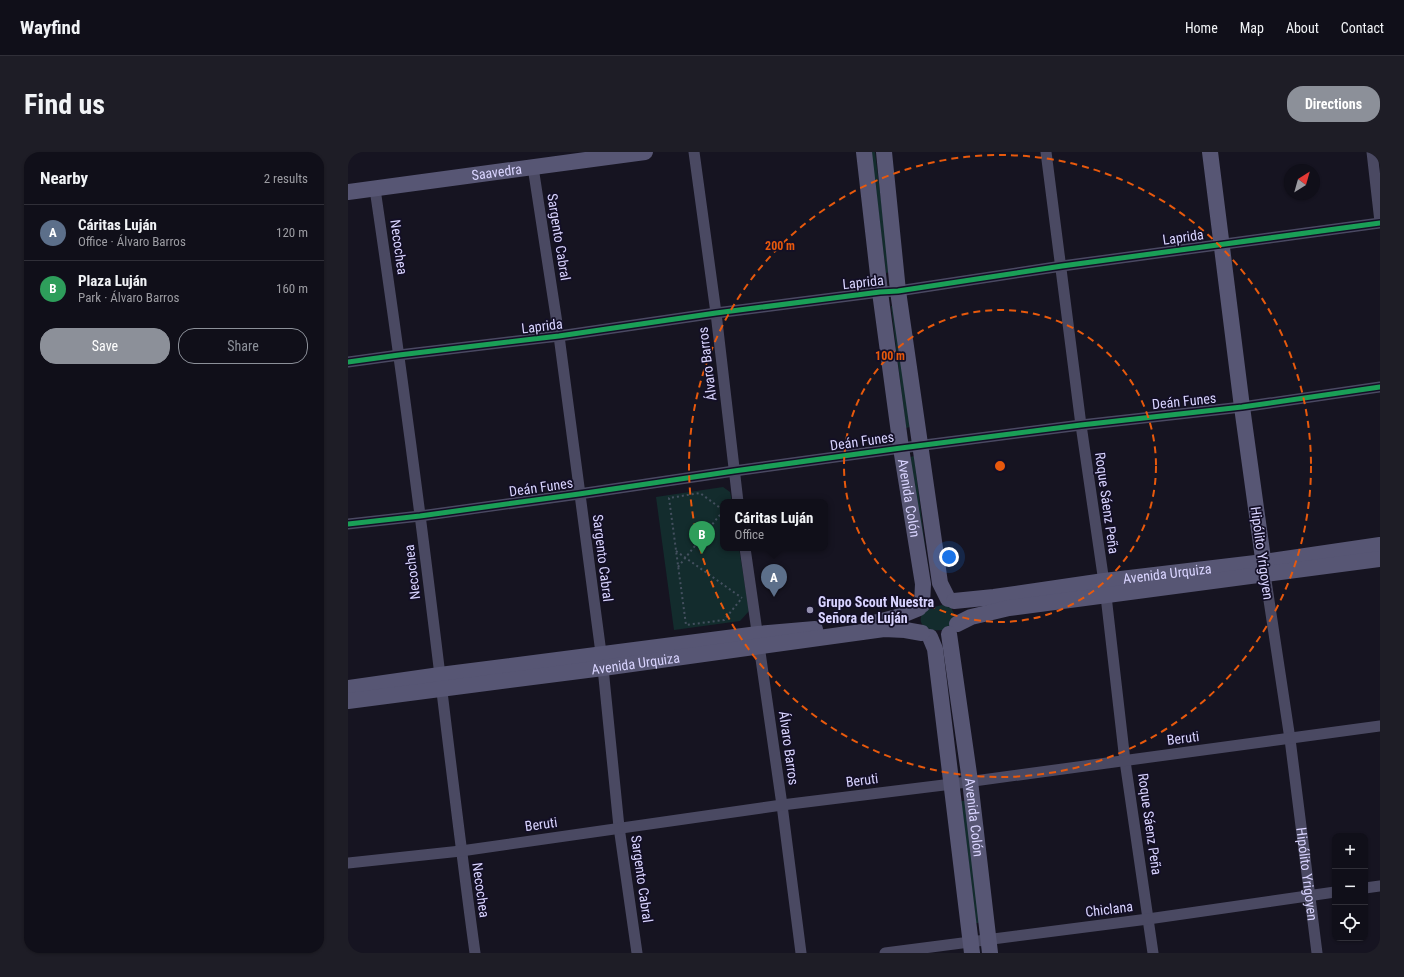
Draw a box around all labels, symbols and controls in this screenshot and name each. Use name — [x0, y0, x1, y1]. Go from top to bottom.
text: Wayfind — [20, 16, 80, 39]
text: Home — [1185, 20, 1218, 36]
text: Map — [1240, 20, 1264, 36]
text: About — [1286, 20, 1319, 36]
text: Contact — [1341, 20, 1384, 36]
button: Directions — [1287, 86, 1380, 122]
text: Find us — [24, 88, 105, 121]
street label: Saavedra — [470, 161, 523, 183]
north arrow — [1284, 164, 1320, 200]
text: Nearby — [40, 168, 88, 188]
text: 2 results — [264, 171, 308, 186]
street label: Sargento Cabral — [544, 192, 574, 282]
text: Cáritas Luján — [78, 216, 157, 234]
street label: Necochea — [387, 219, 411, 275]
text: A — [49, 225, 57, 240]
text: 120 m — [276, 225, 308, 240]
street label: Laprida — [1161, 226, 1205, 248]
text: Office · Álvaro Barros — [78, 234, 186, 249]
text: 200 m — [765, 239, 795, 253]
text: Plaza Luján — [78, 272, 147, 290]
street label: Laprida — [842, 272, 884, 292]
text: B — [49, 281, 57, 296]
text: 160 m — [276, 281, 308, 296]
text: Park · Álvaro Barros — [78, 290, 179, 305]
street label: Laprida — [520, 316, 564, 336]
street label: Álvaro Barros — [694, 326, 719, 402]
button: Save — [40, 328, 170, 364]
button: Share — [178, 328, 308, 364]
text: 100 m — [875, 349, 905, 363]
street label: Deán Funes — [1151, 390, 1217, 412]
street label: Deán Funes — [829, 429, 895, 453]
street label: Roque Sáenz Peña — [1092, 451, 1122, 555]
street label: Avenida Colón — [895, 458, 923, 538]
centre of rings — [993, 459, 1007, 473]
street label: Deán Funes — [508, 475, 574, 499]
popup — [720, 499, 828, 551]
street label: Hipólito Yrigoyen — [1248, 505, 1276, 601]
text: Cáritas Luján — [735, 509, 813, 527]
street label: Sargento Cabral — [590, 513, 616, 603]
pin: B — [689, 521, 715, 554]
text: Office — [735, 527, 764, 542]
street label: Necochea — [401, 544, 423, 600]
your location — [939, 547, 959, 567]
street label: Avenida Urquiza — [1122, 560, 1212, 587]
pin: A — [761, 564, 787, 597]
place label: Grupo Scout Nuestra Señora de Luján — [818, 594, 934, 626]
marker: Grupo Scout Nuestra Señora de Luján — [805, 605, 815, 615]
street label: Avenida Urquiza — [590, 649, 681, 677]
street label: Álvaro Barros — [776, 710, 803, 786]
street label: Beruti — [1166, 728, 1200, 748]
street label: Beruti — [845, 770, 879, 790]
street label: Roque Sáenz Peña — [1135, 772, 1165, 876]
street label: Avenida Colón — [962, 777, 987, 857]
street label: Beruti — [524, 814, 558, 834]
street label: Hipólito Yrigoyen — [1293, 826, 1321, 922]
map controls — [1332, 833, 1368, 941]
button: + — [1332, 833, 1368, 869]
street label: Sargento Cabral — [628, 834, 656, 924]
street label: Necochea — [469, 862, 493, 918]
button: − — [1332, 869, 1368, 905]
street label: Chiclana — [1084, 898, 1134, 920]
button: locate — [1332, 905, 1368, 941]

